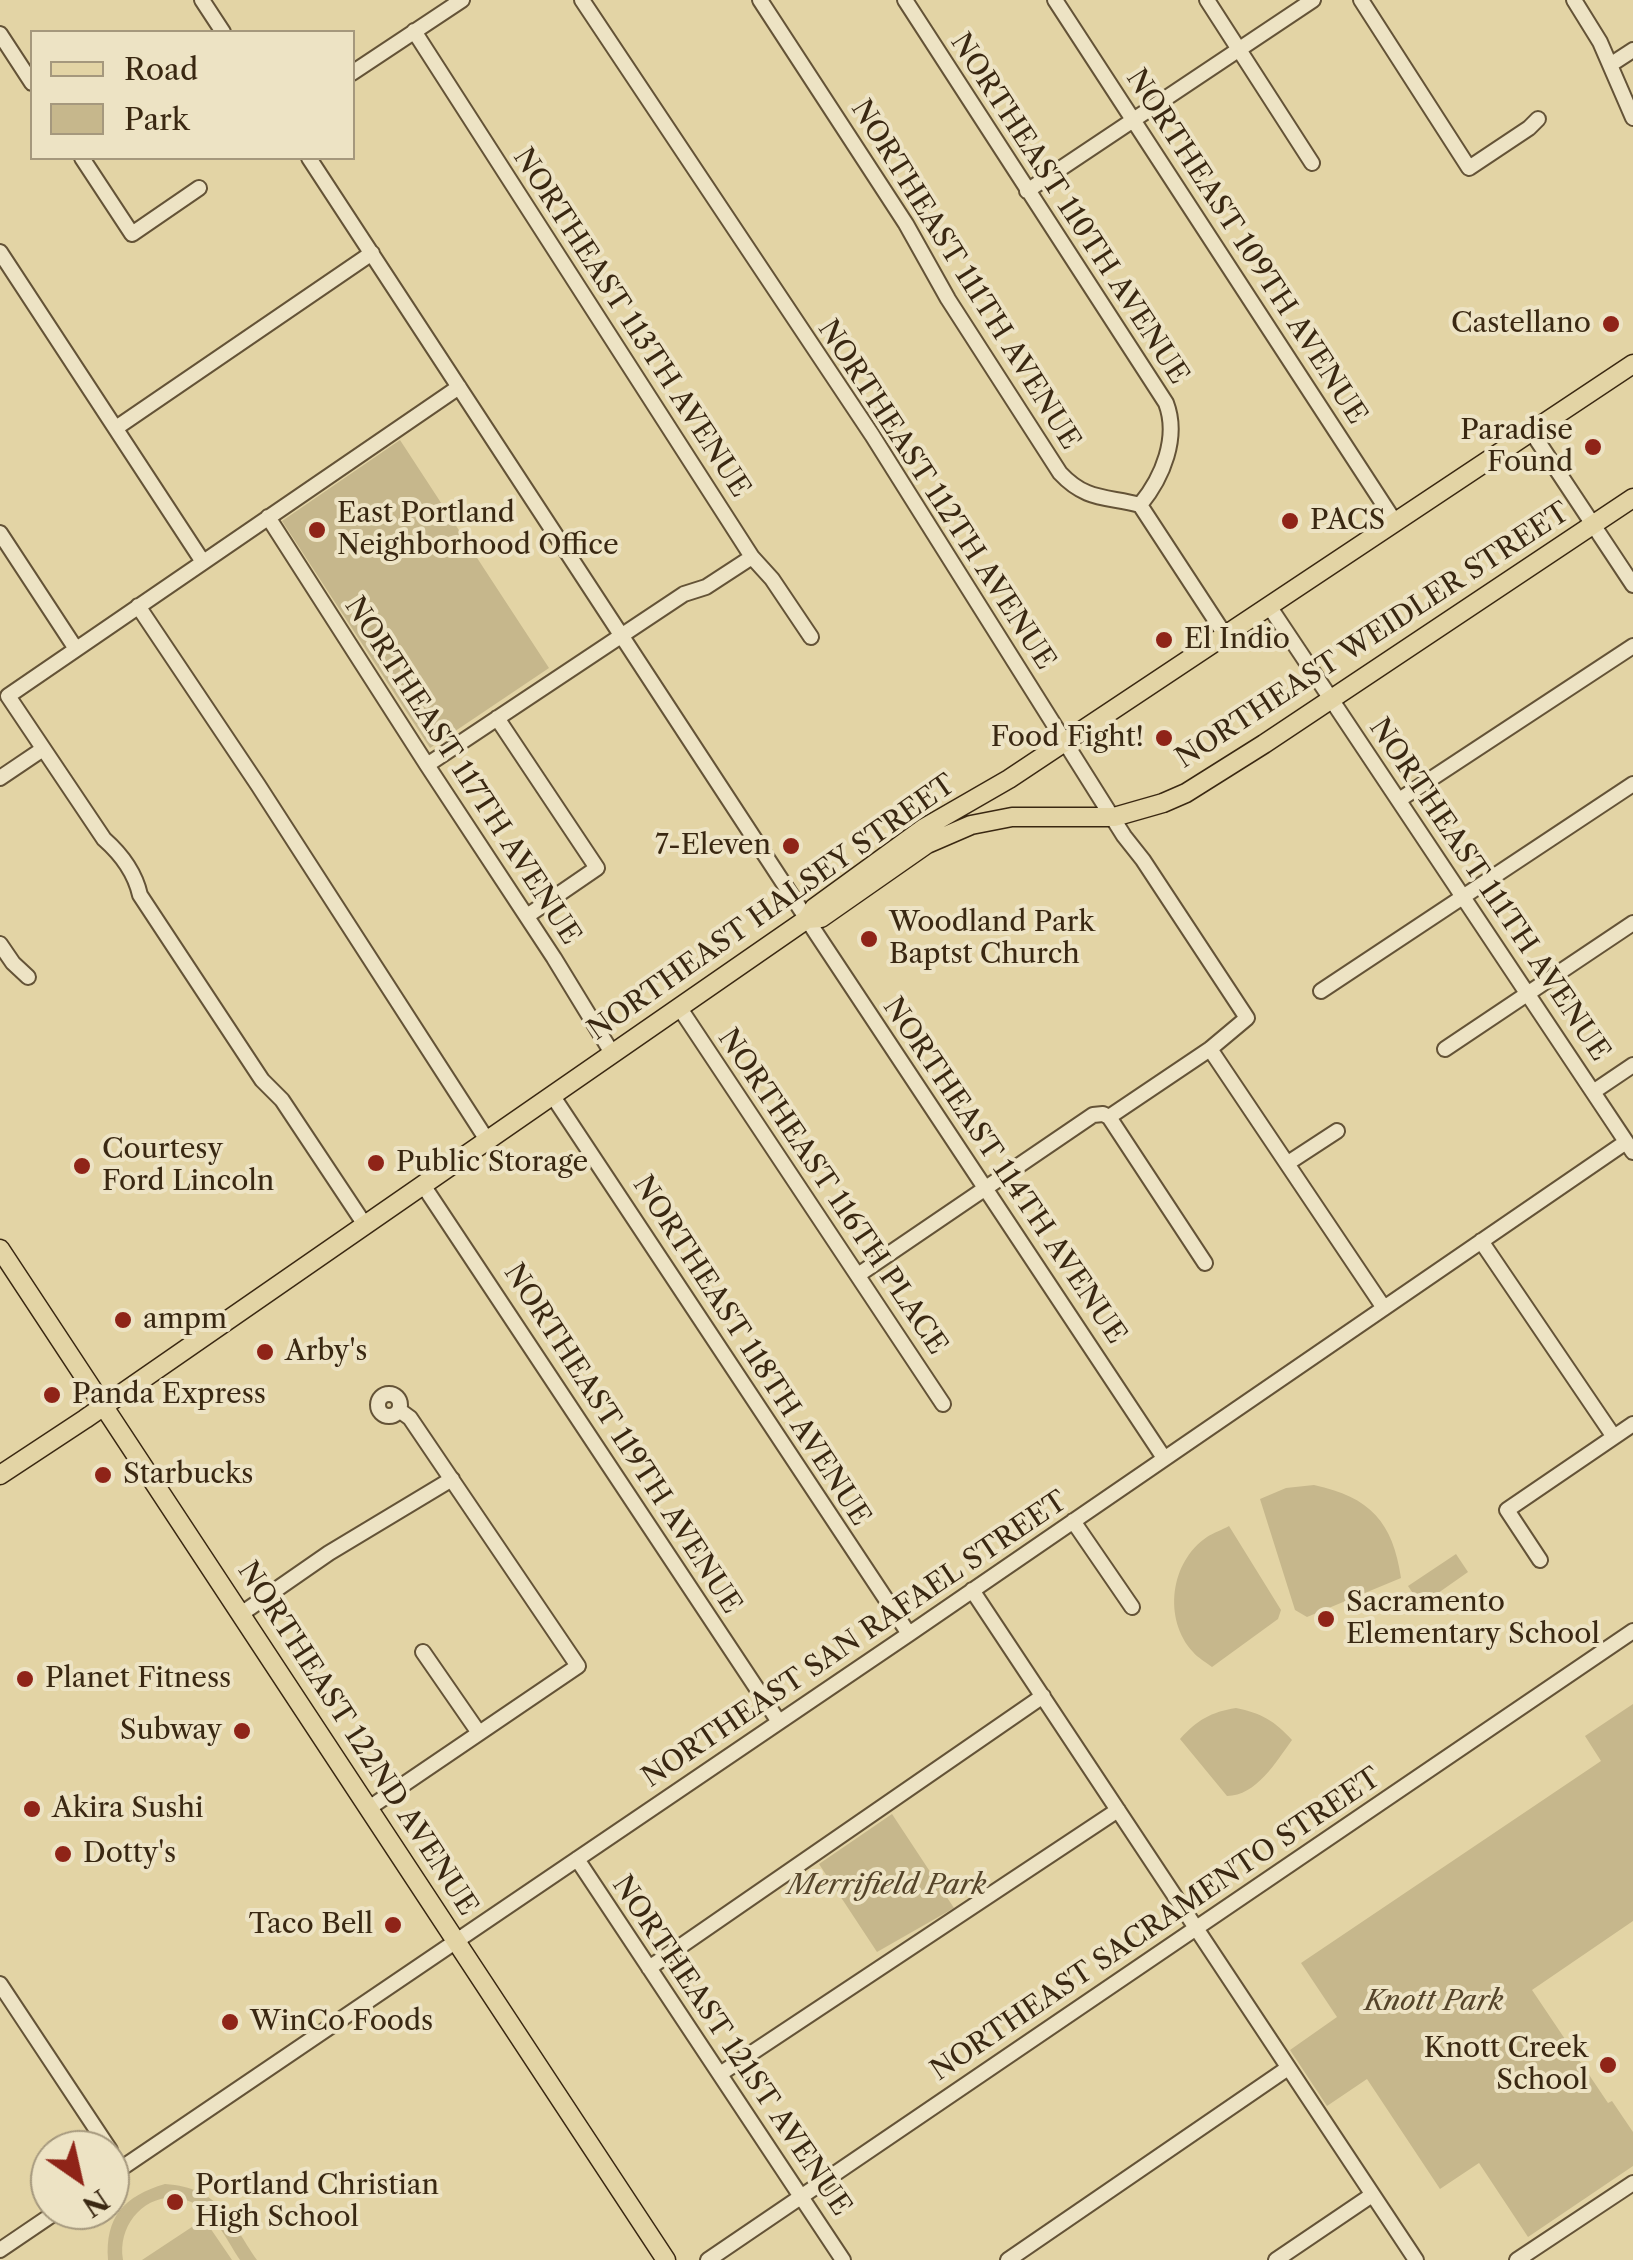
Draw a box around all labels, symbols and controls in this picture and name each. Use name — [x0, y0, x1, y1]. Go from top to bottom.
street label: NORTHEAST 110TH AVENUE — [943, 27, 1195, 391]
legend — [30, 30, 355, 160]
text: Road — [124, 51, 198, 88]
street label: NORTHEAST 109TH AVENUE — [1119, 63, 1373, 431]
street label: NORTHEAST 111TH AVENUE — [843, 94, 1087, 456]
text: Park — [124, 101, 189, 138]
street label: NORTHEAST 113TH AVENUE — [505, 142, 757, 504]
place label: Castellano — [1451, 307, 1591, 341]
marker: Castellano — [1600, 313, 1622, 335]
street label: NORTHEAST 112TH AVENUE — [810, 314, 1062, 676]
place label: Paradise Found — [1460, 414, 1573, 480]
marker: Paradise Found — [1582, 436, 1604, 458]
street label: NORTHEAST WEIDLER STREET — [1170, 496, 1576, 776]
place label: East Portland Neighborhood Office — [337, 497, 619, 563]
place label: PACS — [1310, 504, 1385, 538]
marker: PACS — [1279, 510, 1301, 532]
marker: East Portland Neighborhood Office — [306, 519, 328, 541]
street label: NORTHEAST 117TH AVENUE — [337, 591, 587, 951]
place label: El Indio — [1184, 623, 1290, 657]
marker: El Indio — [1153, 629, 1175, 651]
street label: NORTHEAST 111TH AVENUE — [1362, 712, 1616, 1068]
place label: Food Fight! — [991, 721, 1144, 755]
marker: Food Fight! — [1153, 727, 1175, 749]
street label: NORTHEAST HALSEY STREET — [582, 768, 962, 1048]
place label: 7-Eleven — [655, 829, 771, 863]
marker: 7-Eleven — [780, 835, 802, 857]
place label: Woodland Park Baptst Church — [889, 906, 1095, 972]
marker: Woodland Park Baptst Church — [858, 928, 880, 950]
street label: NORTHEAST 114TH AVENUE — [875, 992, 1133, 1350]
street label: NORTHEAST 116TH PLACE — [710, 1023, 954, 1361]
place label: Courtesy Ford Lincoln — [102, 1133, 274, 1199]
place label: Public Storage — [396, 1146, 588, 1180]
marker: Public Storage — [365, 1152, 387, 1174]
marker: Courtesy Ford Lincoln — [71, 1155, 93, 1177]
street label: NORTHEAST 118TH AVENUE — [625, 1170, 877, 1532]
street label: NORTHEAST 119TH AVENUE — [496, 1258, 748, 1620]
place label: ampm — [143, 1303, 227, 1337]
marker: ampm — [112, 1309, 134, 1331]
place label: Arby's — [285, 1335, 367, 1369]
marker: Arby's — [254, 1341, 276, 1363]
place label: Panda Express — [72, 1378, 266, 1412]
marker: Panda Express — [41, 1384, 63, 1406]
place label: Starbucks — [123, 1458, 253, 1492]
marker: Starbucks — [92, 1464, 114, 1486]
street label: NORTHEAST SAN RAFAEL STREET — [636, 1485, 1074, 1795]
street label: NORTHEAST 122ND AVENUE — [230, 1556, 484, 1922]
place label: Sacramento Elementary School — [1346, 1586, 1600, 1652]
marker: Sacramento Elementary School — [1315, 1608, 1337, 1630]
place label: Planet Fitness — [45, 1662, 231, 1696]
marker: Planet Fitness — [14, 1668, 36, 1690]
place label: Subway — [120, 1714, 222, 1748]
marker: Subway — [231, 1720, 253, 1742]
street label: NORTHEAST SACRAMENTO STREET — [925, 1761, 1387, 2089]
place label: Akira Sushi — [52, 1792, 204, 1826]
marker: Akira Sushi — [21, 1798, 43, 1820]
place label: Dotty's — [83, 1837, 176, 1871]
marker: Dotty's — [52, 1843, 74, 1865]
park label: Merrifield Park — [788, 1869, 986, 1903]
street label: NORTHEAST 121ST AVENUE — [604, 1870, 858, 2222]
place label: Taco Bell — [249, 1908, 373, 1942]
marker: Taco Bell — [382, 1914, 404, 1936]
park label: Knott Park — [1364, 1985, 1504, 2019]
place label: WinCo Foods — [250, 2005, 433, 2039]
marker: WinCo Foods — [219, 2011, 241, 2033]
place label: Knott Creek School — [1424, 2032, 1588, 2098]
marker: Knott Creek School — [1597, 2054, 1619, 2076]
north arrow — [30, 2130, 130, 2230]
place label: Portland Christian High School — [195, 2169, 439, 2235]
text: N — [76, 2182, 115, 2224]
marker: Portland Christian High School — [164, 2191, 186, 2213]

